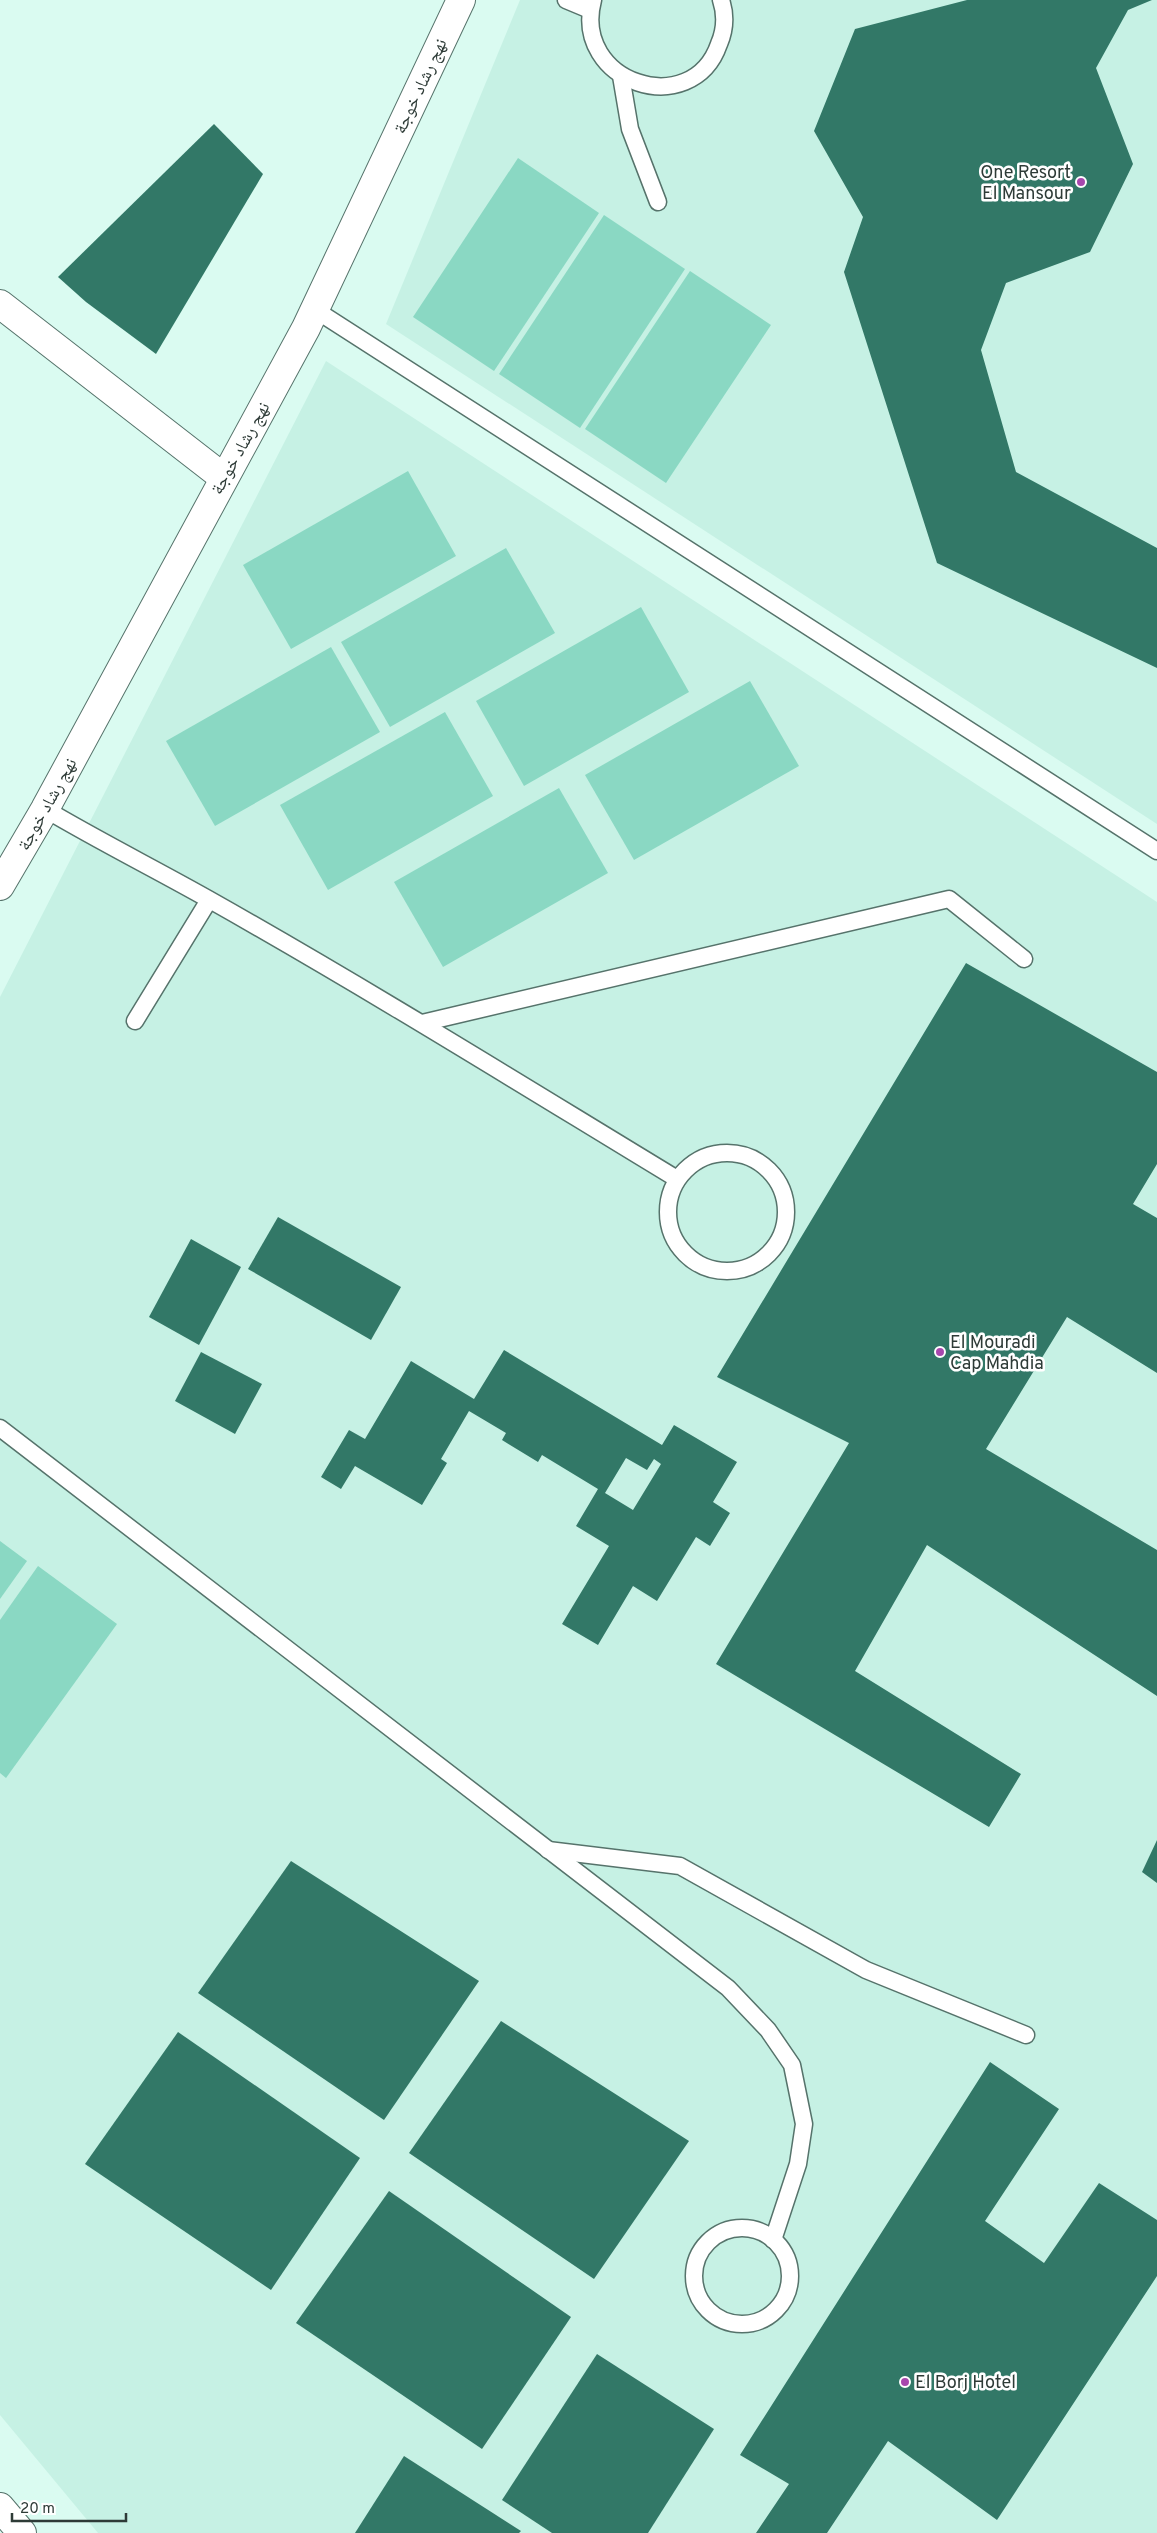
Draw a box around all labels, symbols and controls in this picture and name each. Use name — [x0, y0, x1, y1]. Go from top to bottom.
street label: نهج رشاد خوجة — [389, 35, 453, 138]
place label: One Resort El Mansour — [980, 162, 1071, 206]
marker: One Resort El Mansour — [1075, 176, 1087, 188]
street label: نهج رشاد خوجة — [206, 398, 276, 499]
street label: نهج رشاد خوجة — [13, 754, 83, 855]
place label: El Mouradi Cap Mahdia — [950, 1332, 1044, 1376]
marker: El Mouradi Cap Mahdia — [934, 1346, 946, 1358]
place label: El Borj Hotel — [915, 2372, 1016, 2395]
marker: El Borj Hotel — [899, 2376, 911, 2388]
scale bar — [12, 2490, 126, 2522]
text: 20 m — [20, 2500, 55, 2519]

